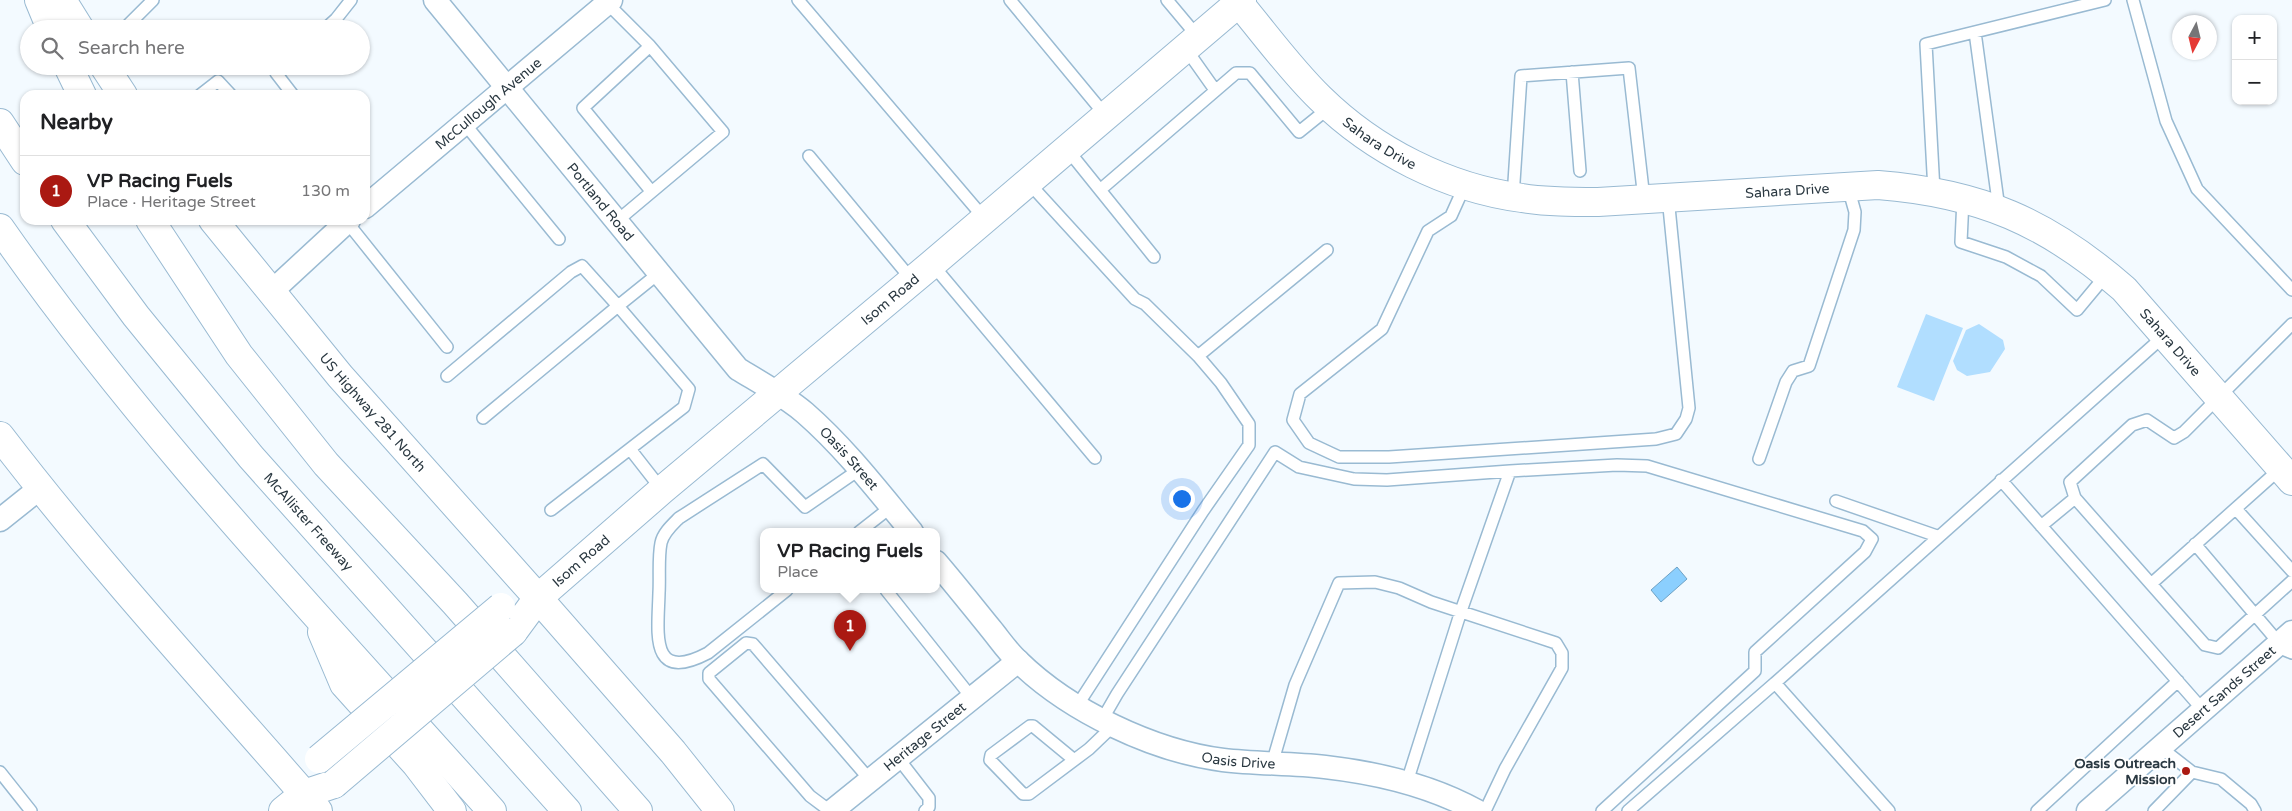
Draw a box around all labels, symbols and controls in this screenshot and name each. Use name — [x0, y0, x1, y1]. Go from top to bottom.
north arrow — [2172, 15, 2217, 60]
map controls — [2232, 15, 2277, 105]
button: + — [2232, 15, 2277, 60]
search box — [20, 20, 370, 75]
icon: search — [38, 34, 66, 62]
text: Search here — [78, 37, 185, 59]
street label: McCullough Avenue — [431, 54, 545, 153]
button: − — [2232, 60, 2277, 105]
text: Nearby — [40, 110, 113, 135]
street label: Sahara Drive — [1339, 113, 1419, 173]
street label: Portland Road — [564, 159, 638, 244]
text: VP Racing Fuels — [87, 170, 233, 192]
street label: Sahara Drive — [1745, 179, 1830, 202]
text: 1 — [51, 181, 61, 201]
text: 130 m — [301, 181, 350, 201]
text: Place · Heritage Street — [87, 192, 256, 212]
street label: Isom Road — [857, 270, 923, 328]
street label: Sahara Drive — [2136, 305, 2205, 380]
street label: US Highway 281 North — [316, 349, 430, 475]
street label: Oasis Street — [816, 423, 883, 494]
street label: McAllister Freeway — [260, 469, 357, 575]
your location — [1169, 486, 1195, 512]
popup — [760, 528, 940, 593]
street label: Isom Road — [549, 531, 613, 590]
text: VP Racing Fuels — [777, 540, 923, 562]
text: Place — [777, 562, 818, 582]
pin: 1 — [834, 610, 866, 651]
street label: Desert Sands Street — [2169, 641, 2280, 741]
street label: Heritage Street — [880, 698, 970, 775]
street label: Oasis Drive — [1200, 748, 1276, 772]
place label: Oasis Outreach Mission — [2074, 755, 2176, 788]
marker: Oasis Outreach Mission — [2180, 765, 2192, 777]

